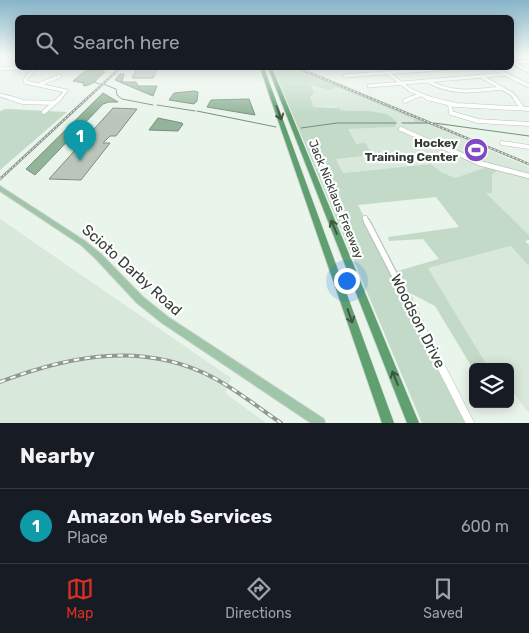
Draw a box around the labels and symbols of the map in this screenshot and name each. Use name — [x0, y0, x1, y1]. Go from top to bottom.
one-way arrow — [274, 105, 284, 121]
pin: 1 — [64, 120, 96, 161]
place label: Hockey Training Center — [365, 136, 459, 164]
sports icon: Hockey Training Center — [463, 137, 489, 163]
street label: Jack Nicklaus Freeway — [306, 138, 366, 261]
street label: Scioto Darby Road — [78, 220, 186, 320]
one-way arrow — [329, 220, 338, 235]
your location — [334, 268, 360, 294]
street label: Woodson Drive — [387, 271, 449, 371]
one-way arrow — [346, 308, 355, 323]
one-way arrow — [390, 371, 399, 386]

